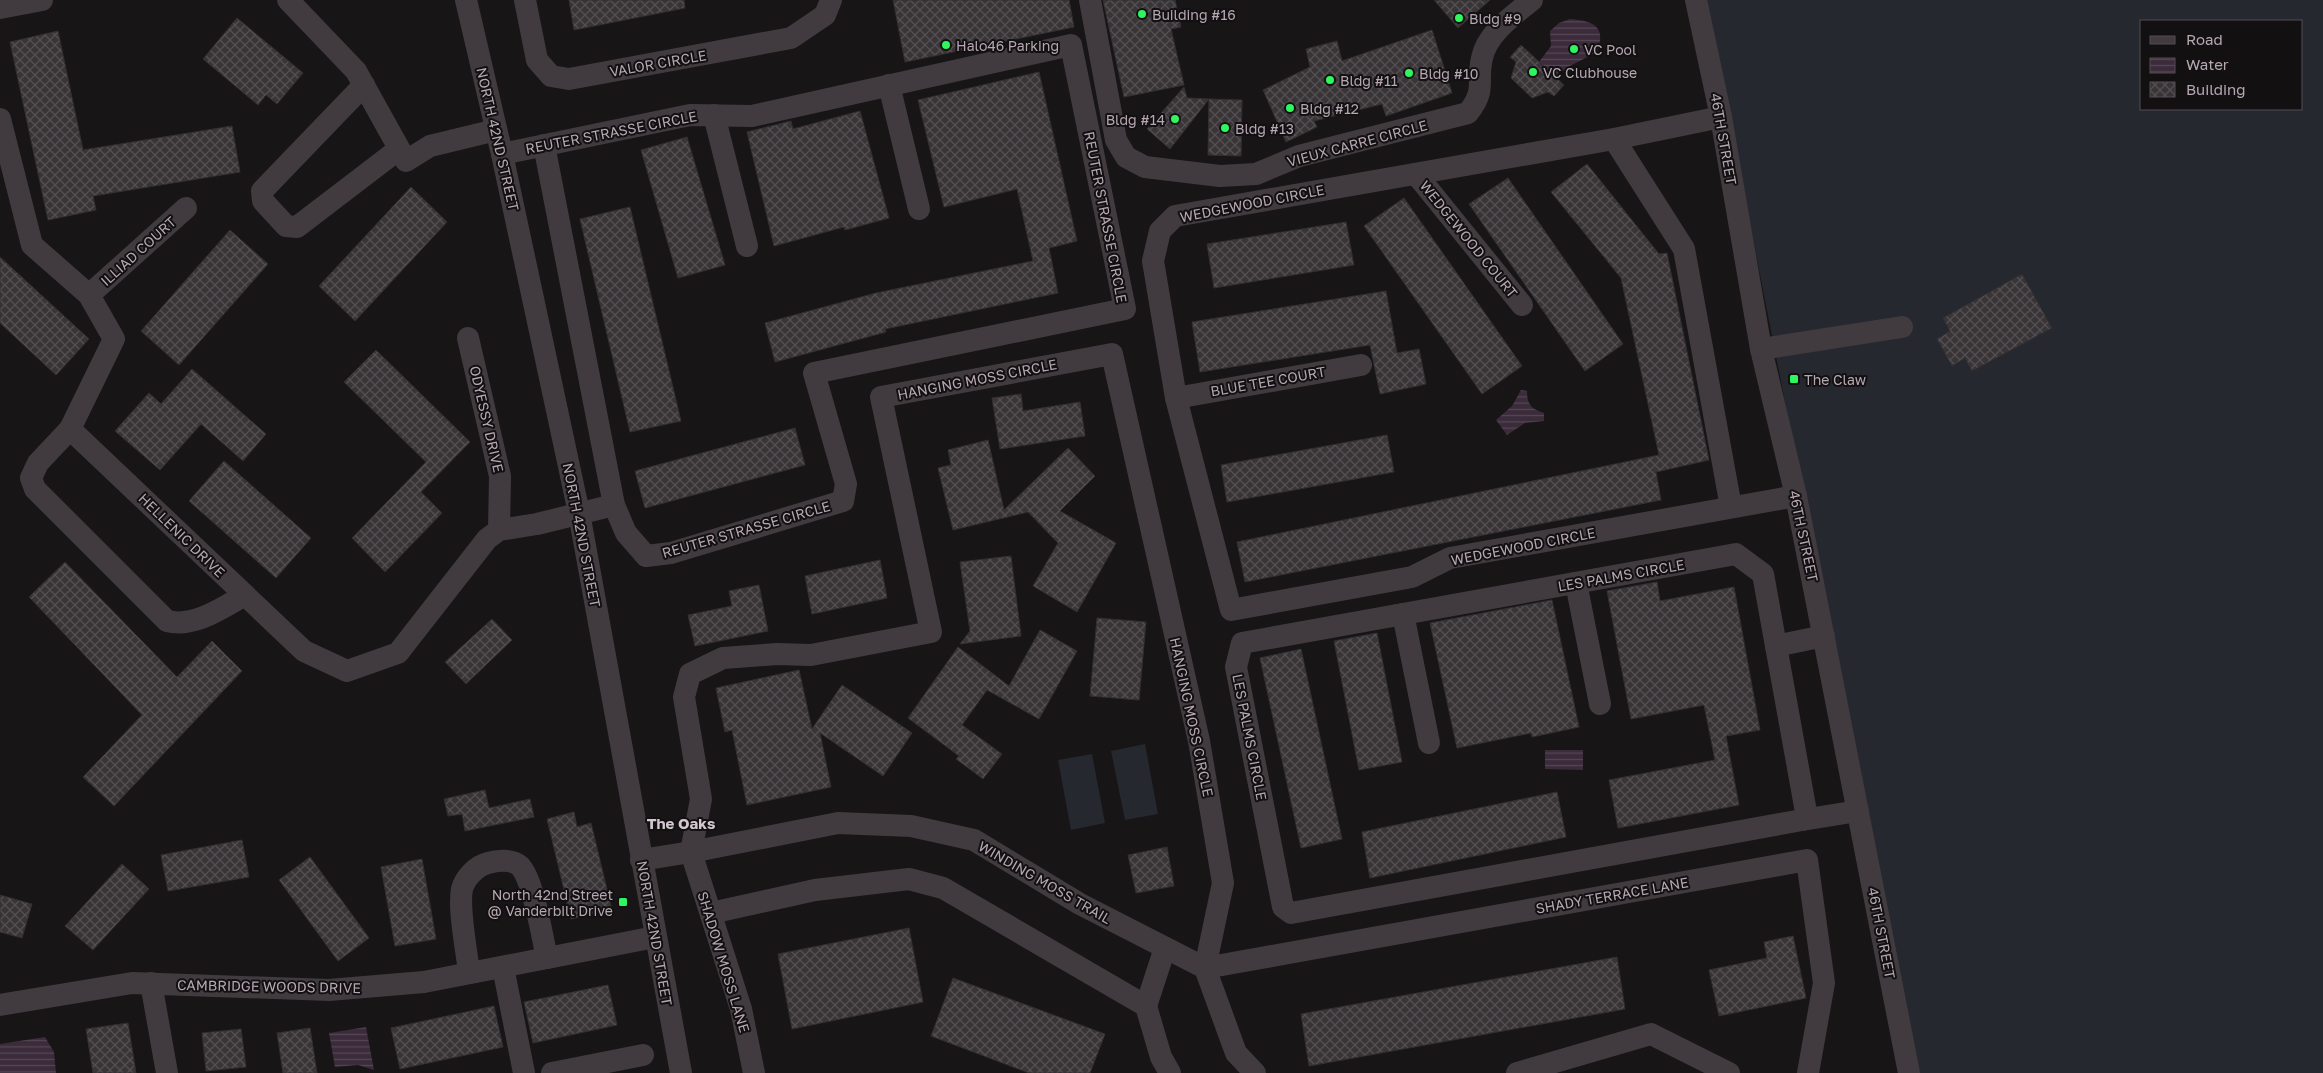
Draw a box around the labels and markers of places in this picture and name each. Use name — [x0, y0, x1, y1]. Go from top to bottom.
place label: Building #16 — [1152, 6, 1236, 23]
marker: Building #16 — [1136, 8, 1148, 20]
place label: Bldg #9 — [1469, 10, 1521, 27]
marker: Bldg #9 — [1453, 12, 1465, 24]
place label: Halo46 Parking — [956, 37, 1059, 54]
marker: Halo46 Parking — [940, 39, 952, 51]
place label: VC Pool — [1584, 41, 1636, 58]
marker: VC Pool — [1568, 43, 1580, 55]
place label: VC Clubhouse — [1543, 64, 1637, 81]
place label: Bldg #10 — [1419, 65, 1478, 82]
marker: VC Clubhouse — [1527, 66, 1539, 78]
marker: Bldg #10 — [1403, 67, 1415, 79]
place label: Bldg #11 — [1340, 72, 1398, 89]
marker: Bldg #11 — [1324, 74, 1336, 86]
place label: Bldg #12 — [1300, 100, 1359, 117]
marker: Bldg #12 — [1284, 102, 1296, 114]
place label: Bldg #14 — [1106, 111, 1165, 128]
marker: Bldg #14 — [1169, 113, 1181, 125]
place label: Bldg #13 — [1235, 120, 1294, 137]
marker: Bldg #13 — [1219, 122, 1231, 134]
place label: The Claw — [1804, 371, 1866, 388]
marker: The Claw — [1788, 373, 1800, 385]
place label: North 42nd Street @ Vanderbilt Drive — [488, 886, 613, 919]
marker: North 42nd Street @ Vanderbilt Drive — [617, 896, 629, 908]

